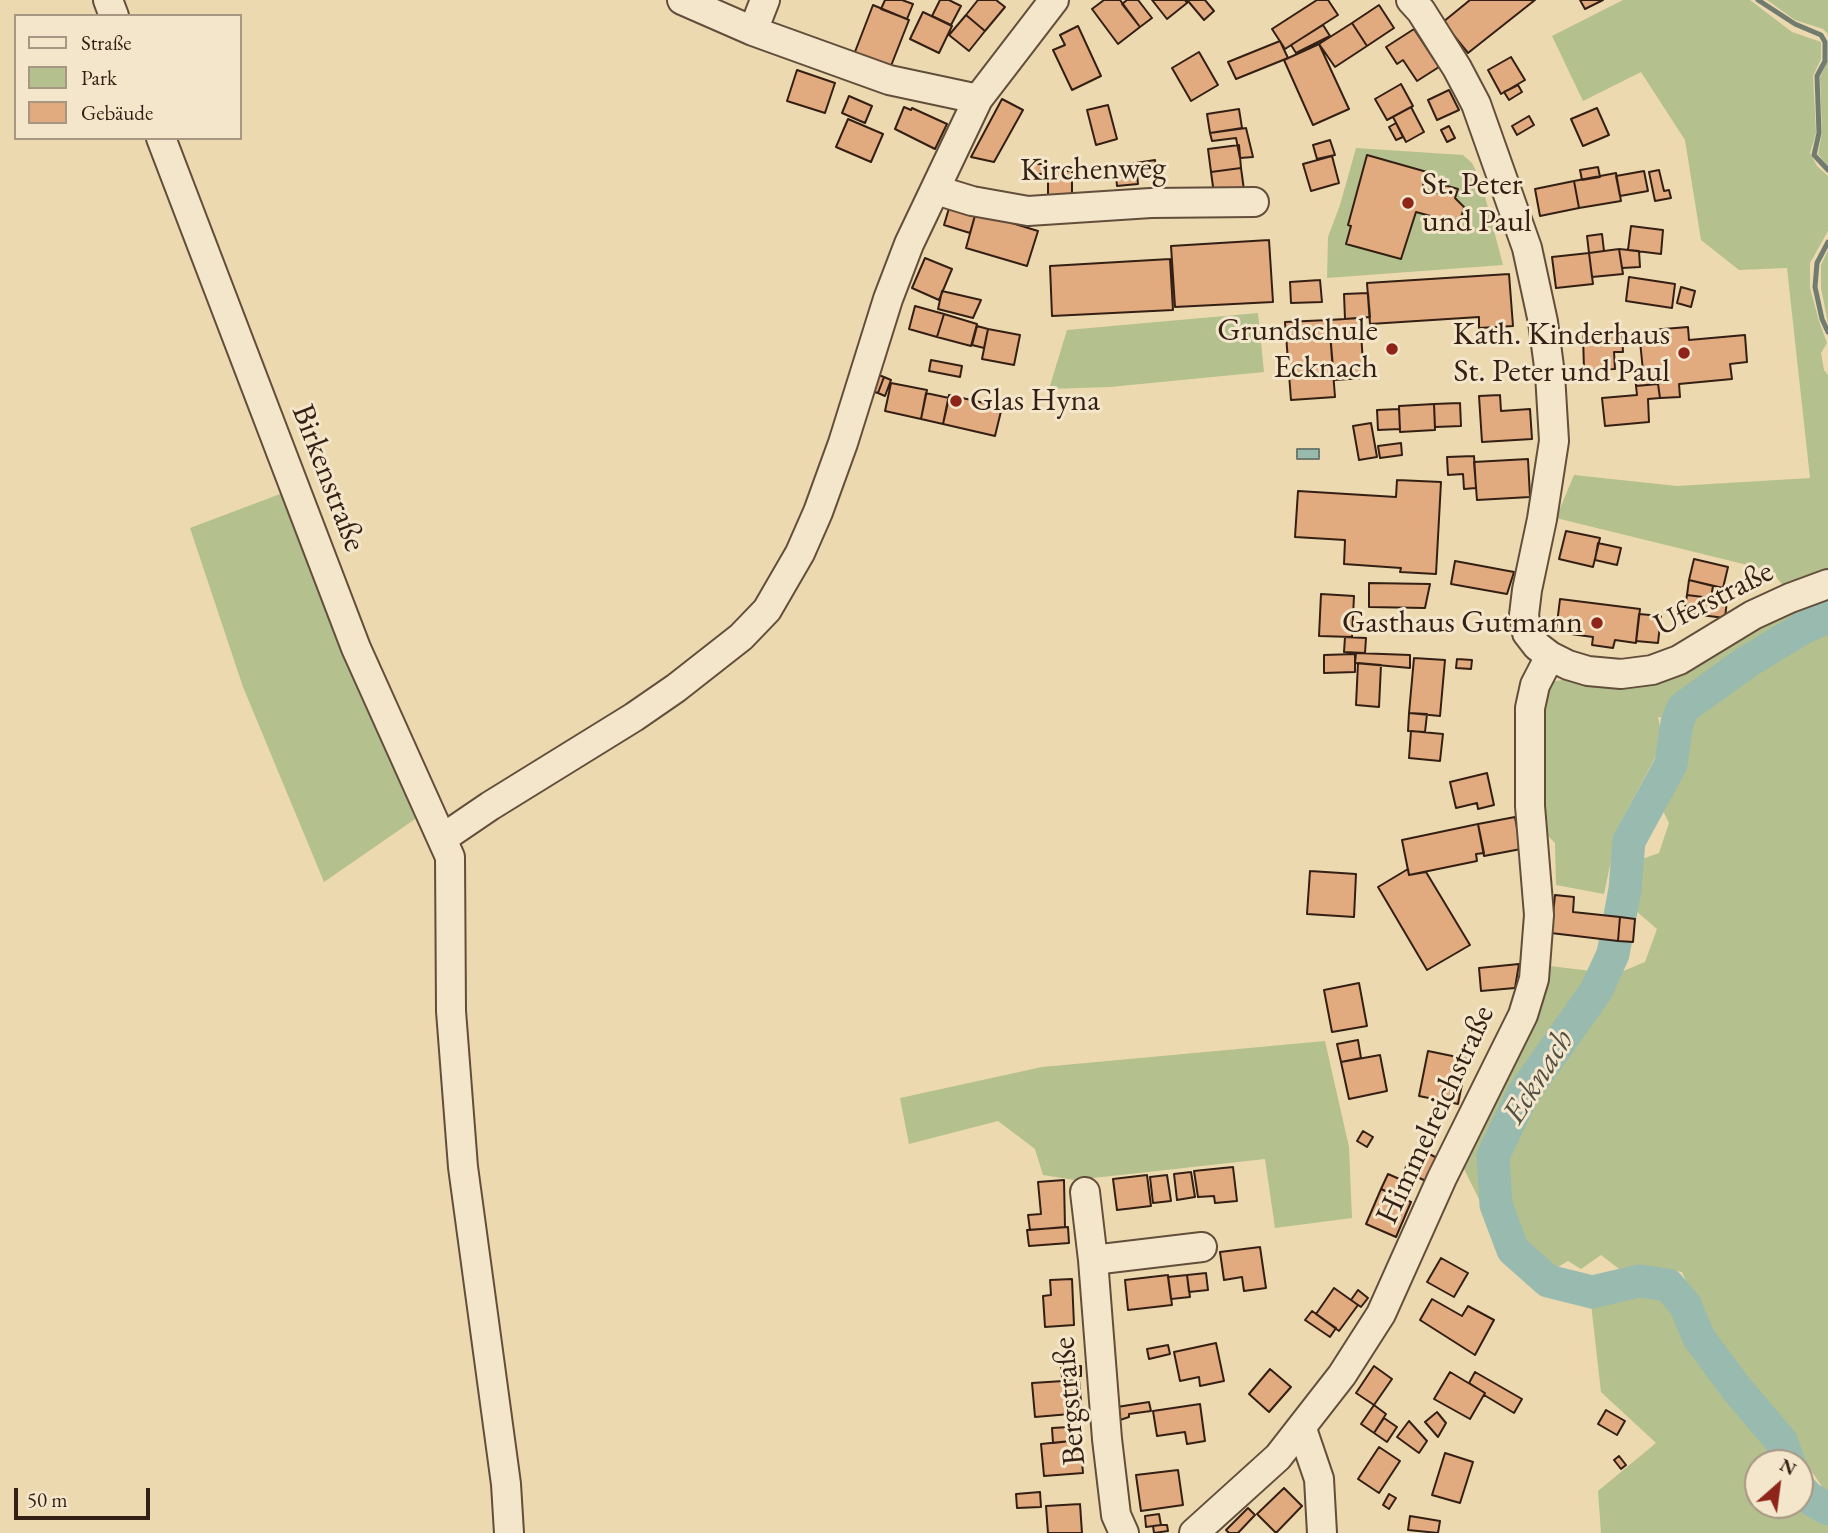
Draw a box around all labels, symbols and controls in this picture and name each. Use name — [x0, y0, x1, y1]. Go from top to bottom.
legend — [14, 14, 242, 140]
text: Straße — [81, 29, 132, 56]
text: Park — [81, 64, 117, 91]
text: Gebäude — [81, 99, 153, 126]
street label: Kirchenweg — [1020, 150, 1166, 190]
place label: St. Peter und Paul — [1422, 166, 1532, 241]
marker: St. Peter und Paul — [1400, 195, 1416, 211]
place label: Grundschule Ecknach — [1217, 312, 1378, 387]
place label: Kath. Kinderhaus St. Peter und Paul — [1453, 316, 1670, 391]
marker: Grundschule Ecknach — [1384, 341, 1400, 357]
marker: Kath. Kinderhaus St. Peter und Paul — [1676, 345, 1692, 361]
place label: Glas Hyna — [970, 382, 1100, 420]
marker: Glas Hyna — [948, 393, 964, 409]
street label: Birkenstraße — [282, 399, 374, 557]
street label: Uferstraße — [1648, 553, 1780, 645]
place label: Gasthaus Gutmann — [1342, 604, 1583, 642]
marker: Gasthaus Gutmann — [1589, 615, 1605, 631]
street label: Himmelreichstraße — [1369, 1000, 1503, 1230]
water label: Ecknach — [1495, 1023, 1583, 1131]
street label: Bergstraße — [1045, 1335, 1095, 1467]
north arrow — [1744, 1449, 1814, 1519]
text: N — [1775, 1452, 1801, 1481]
scale bar — [18, 1474, 154, 1518]
text: 50 m — [27, 1486, 68, 1513]

